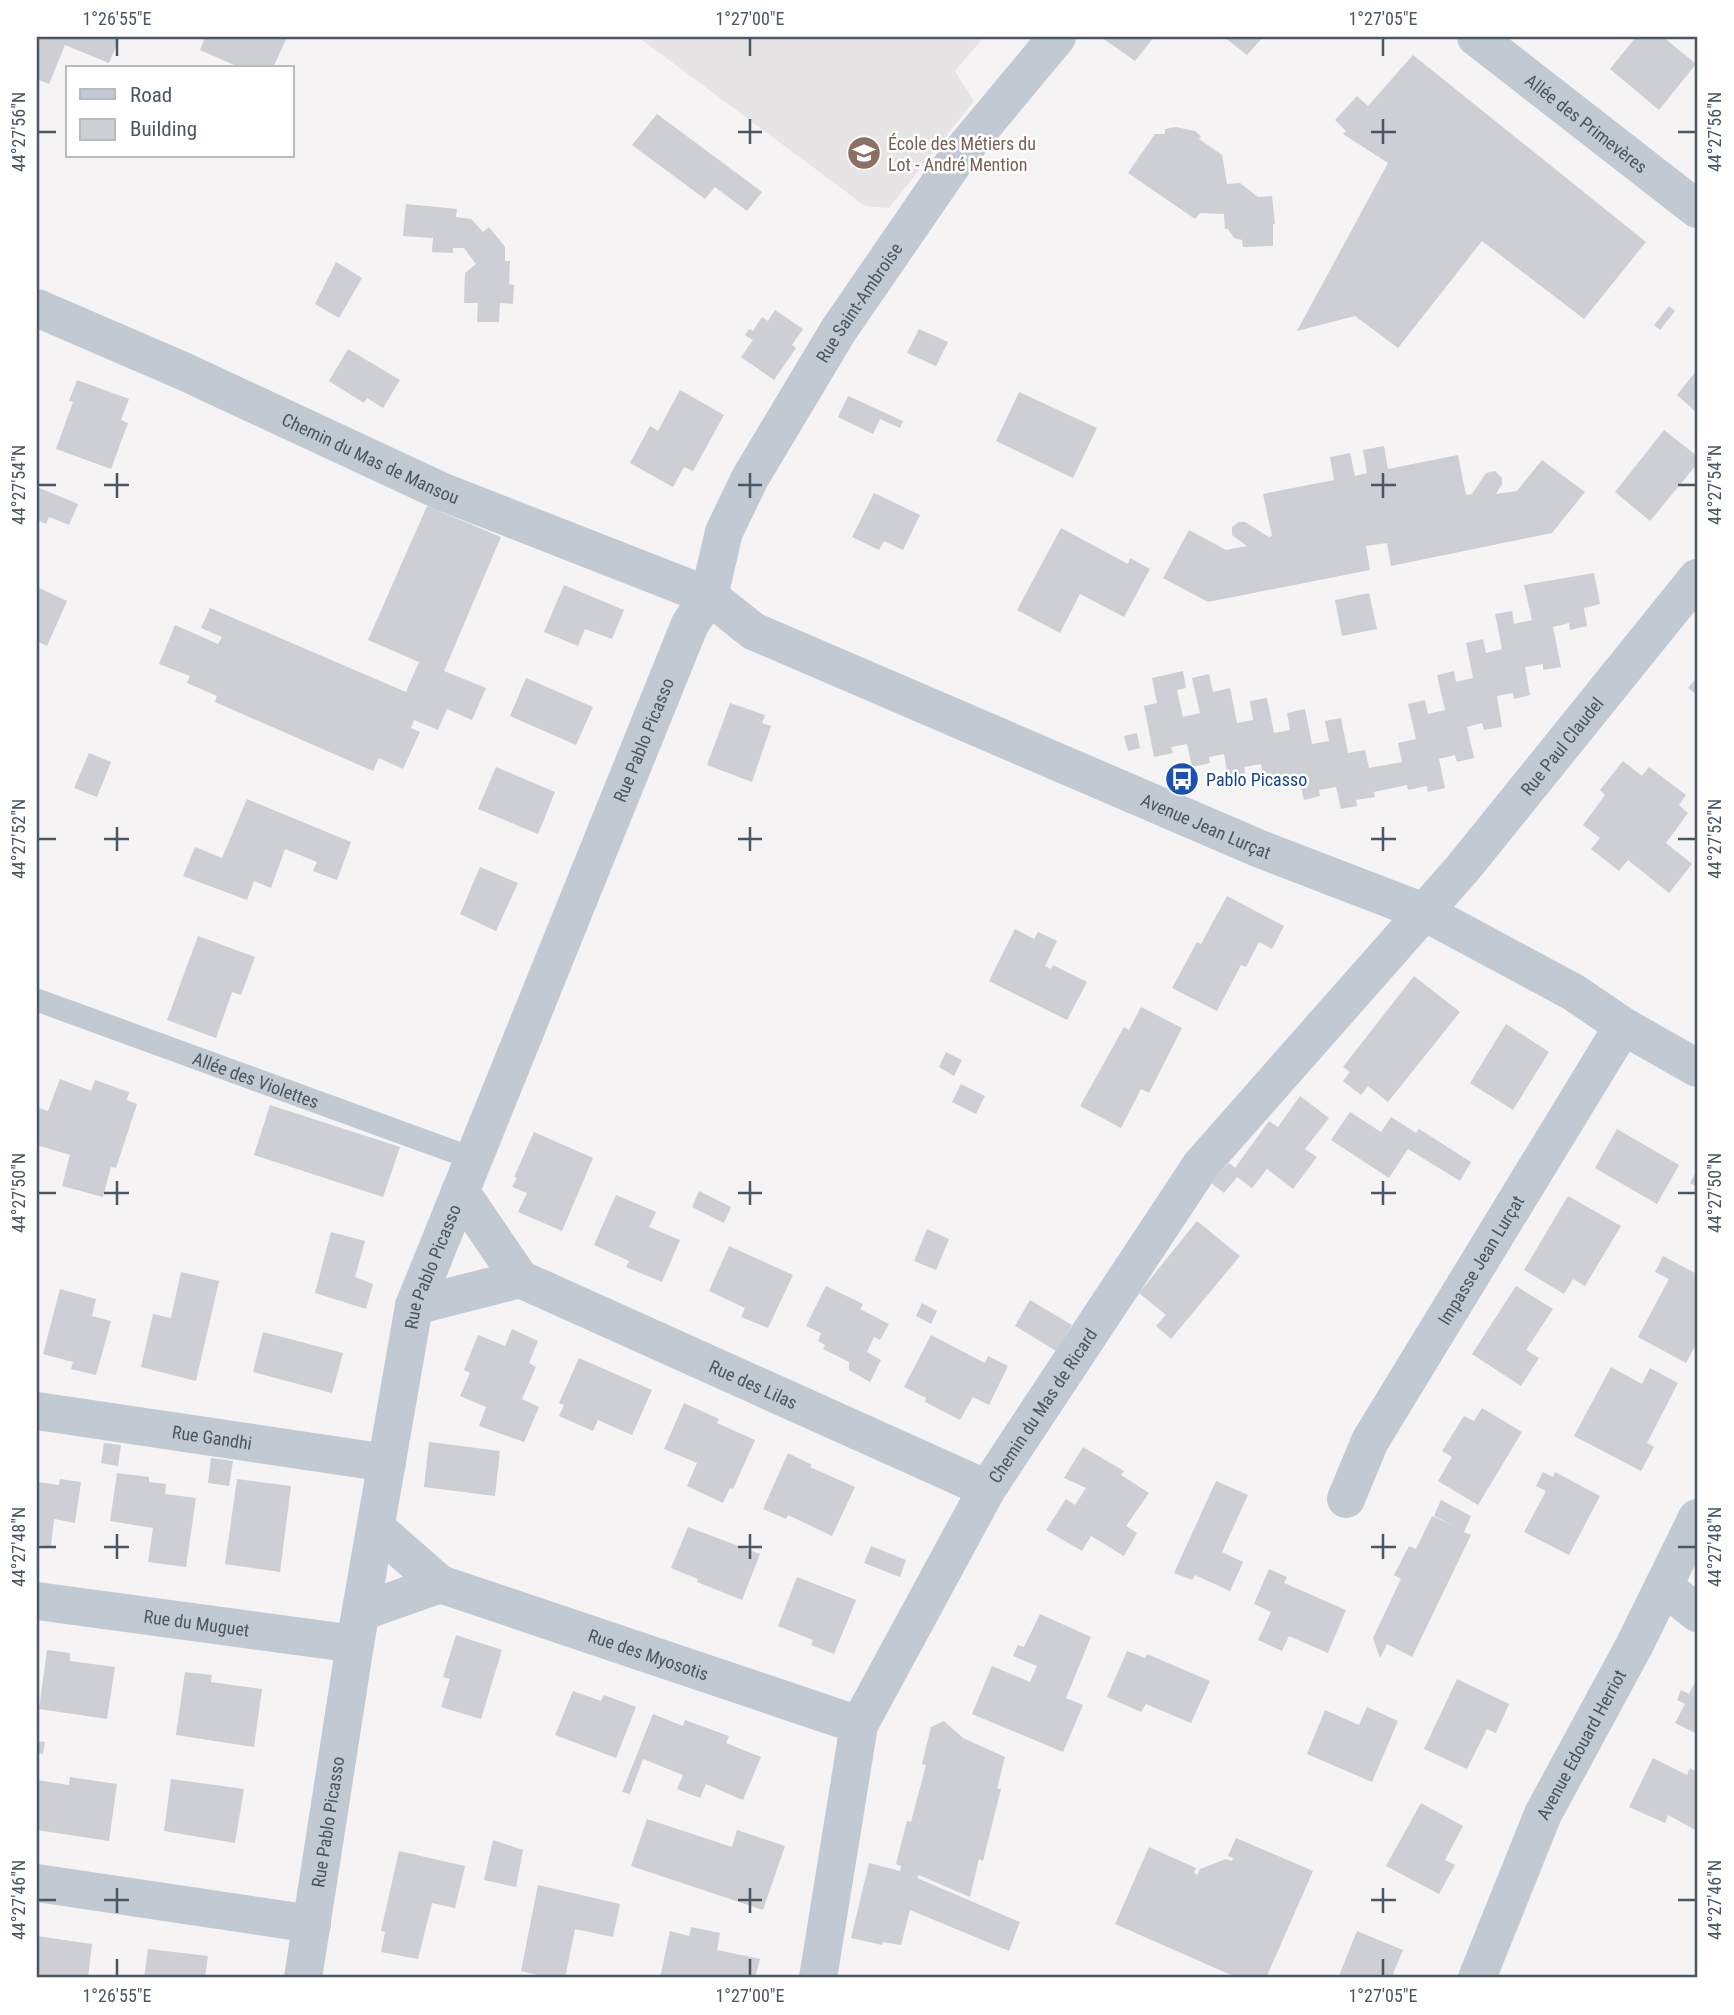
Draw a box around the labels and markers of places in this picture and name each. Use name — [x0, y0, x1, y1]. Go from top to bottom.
place label: École des Métiers du Lot - André Mention — [888, 133, 1036, 175]
school or university icon: École des Métiers du Lot - André Mention — [845, 134, 883, 172]
bus stop icon: Pablo Picasso — [1163, 760, 1201, 798]
place label: Pablo Picasso — [1206, 769, 1307, 790]

